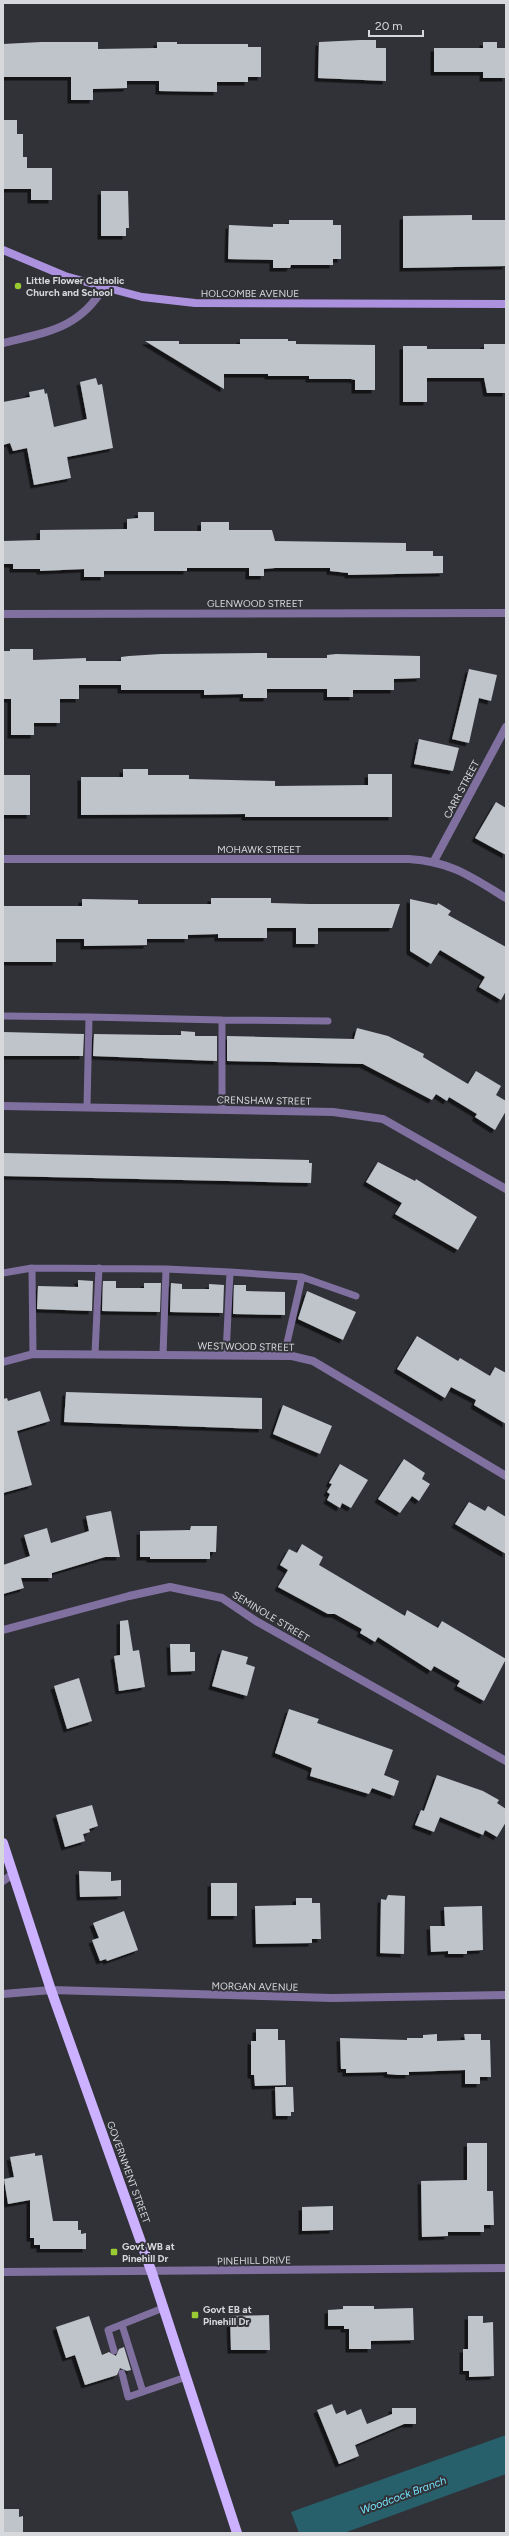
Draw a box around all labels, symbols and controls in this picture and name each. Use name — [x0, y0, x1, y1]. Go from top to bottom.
scale bar — [369, 12, 423, 38]
text: 20 m — [375, 19, 403, 33]
place label: Little Flower Catholic Church and School — [26, 274, 125, 299]
marker: Little Flower Catholic Church and School — [13, 281, 23, 291]
street label: HOLCOMBE AVENUE — [201, 287, 299, 300]
street label: GLENWOOD STREET — [207, 597, 304, 610]
street label: CARR STREET — [441, 757, 482, 821]
street label: MOHAWK STREET — [217, 843, 301, 856]
street label: CRENSHAW STREET — [217, 1093, 312, 1108]
street label: WESTWOOD STREET — [197, 1339, 295, 1354]
street label: SEMINOLE STREET — [230, 1588, 312, 1645]
street label: MORGAN AVENUE — [211, 1979, 299, 1994]
street label: GOVERNMENT STREET — [104, 2119, 153, 2225]
place label: Govt WB at Pinehill Dr — [122, 2240, 175, 2265]
marker: Govt WB at Pinehill Dr — [109, 2247, 119, 2257]
street label: PINEHILL DRIVE — [217, 2253, 291, 2268]
place label: Govt EB at Pinehill Dr — [203, 2303, 252, 2328]
marker: Govt EB at Pinehill Dr — [190, 2310, 200, 2320]
water label: Woodcock Branch — [358, 2474, 448, 2517]

